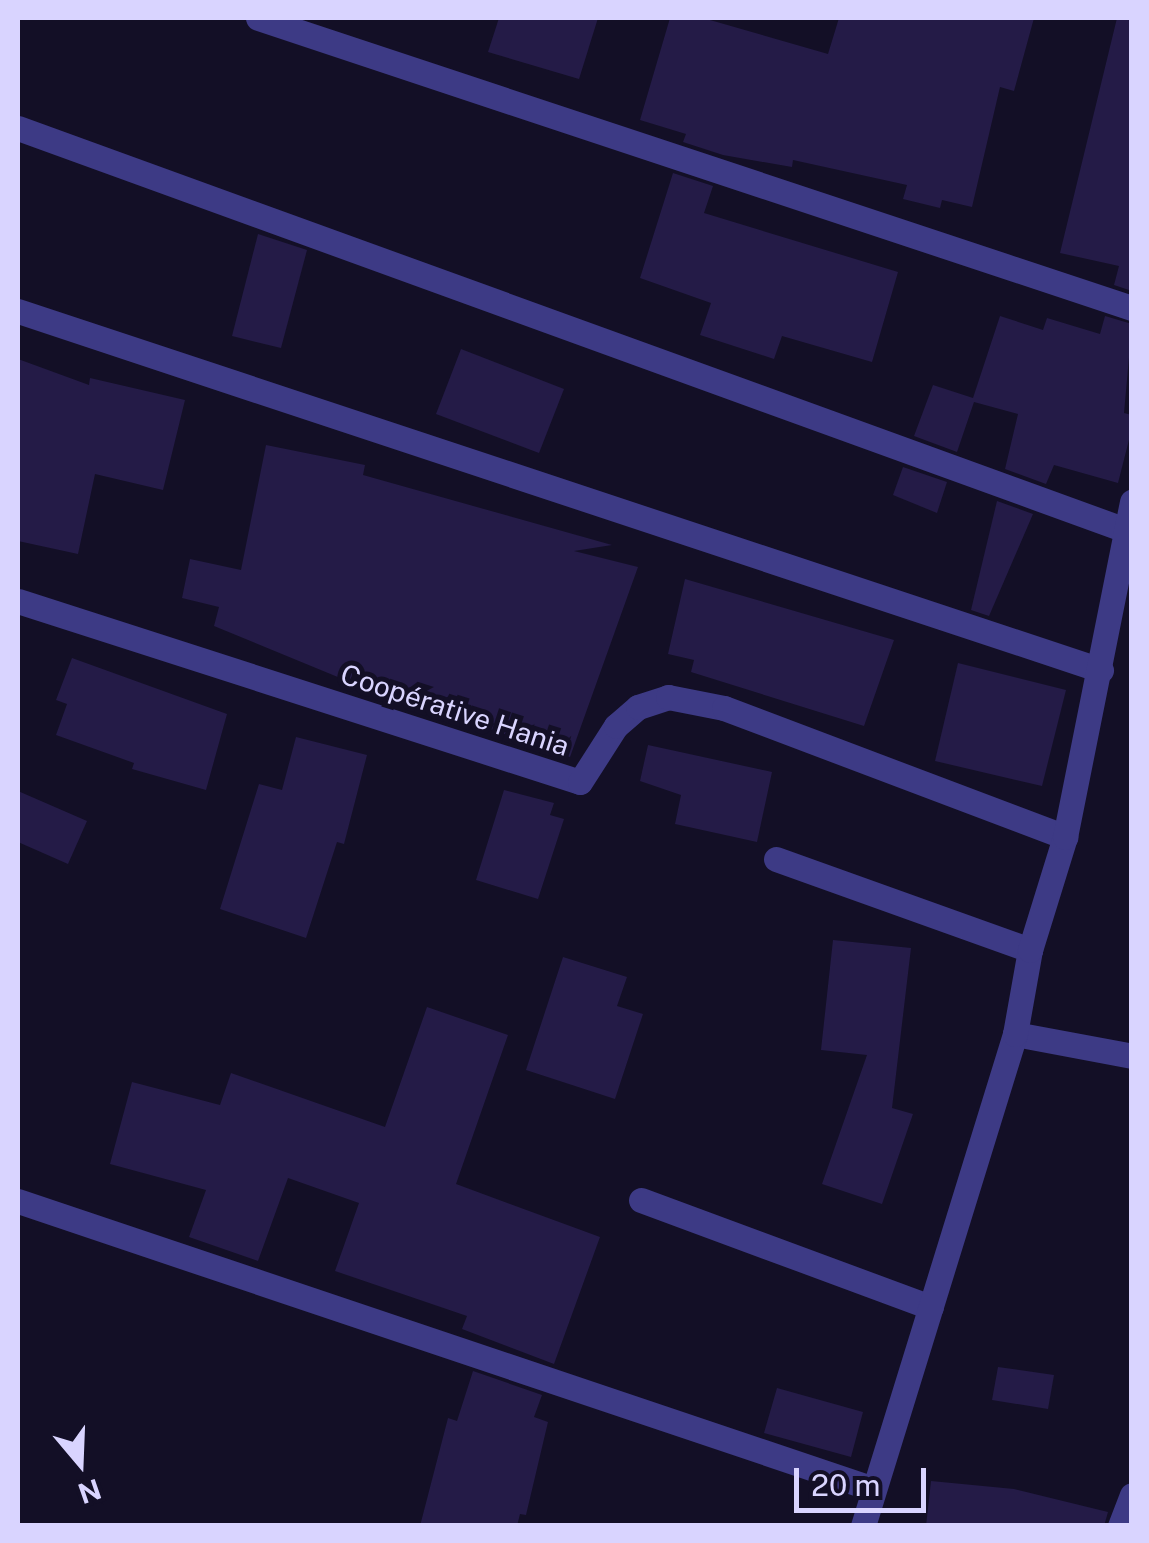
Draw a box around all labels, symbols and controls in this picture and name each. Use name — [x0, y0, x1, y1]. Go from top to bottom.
street label: Coopérative Hania — [336, 657, 574, 763]
north arrow — [30, 1413, 130, 1513]
scale bar — [799, 1448, 932, 1510]
text: 20 m — [811, 1467, 880, 1503]
text: N — [74, 1473, 106, 1511]

